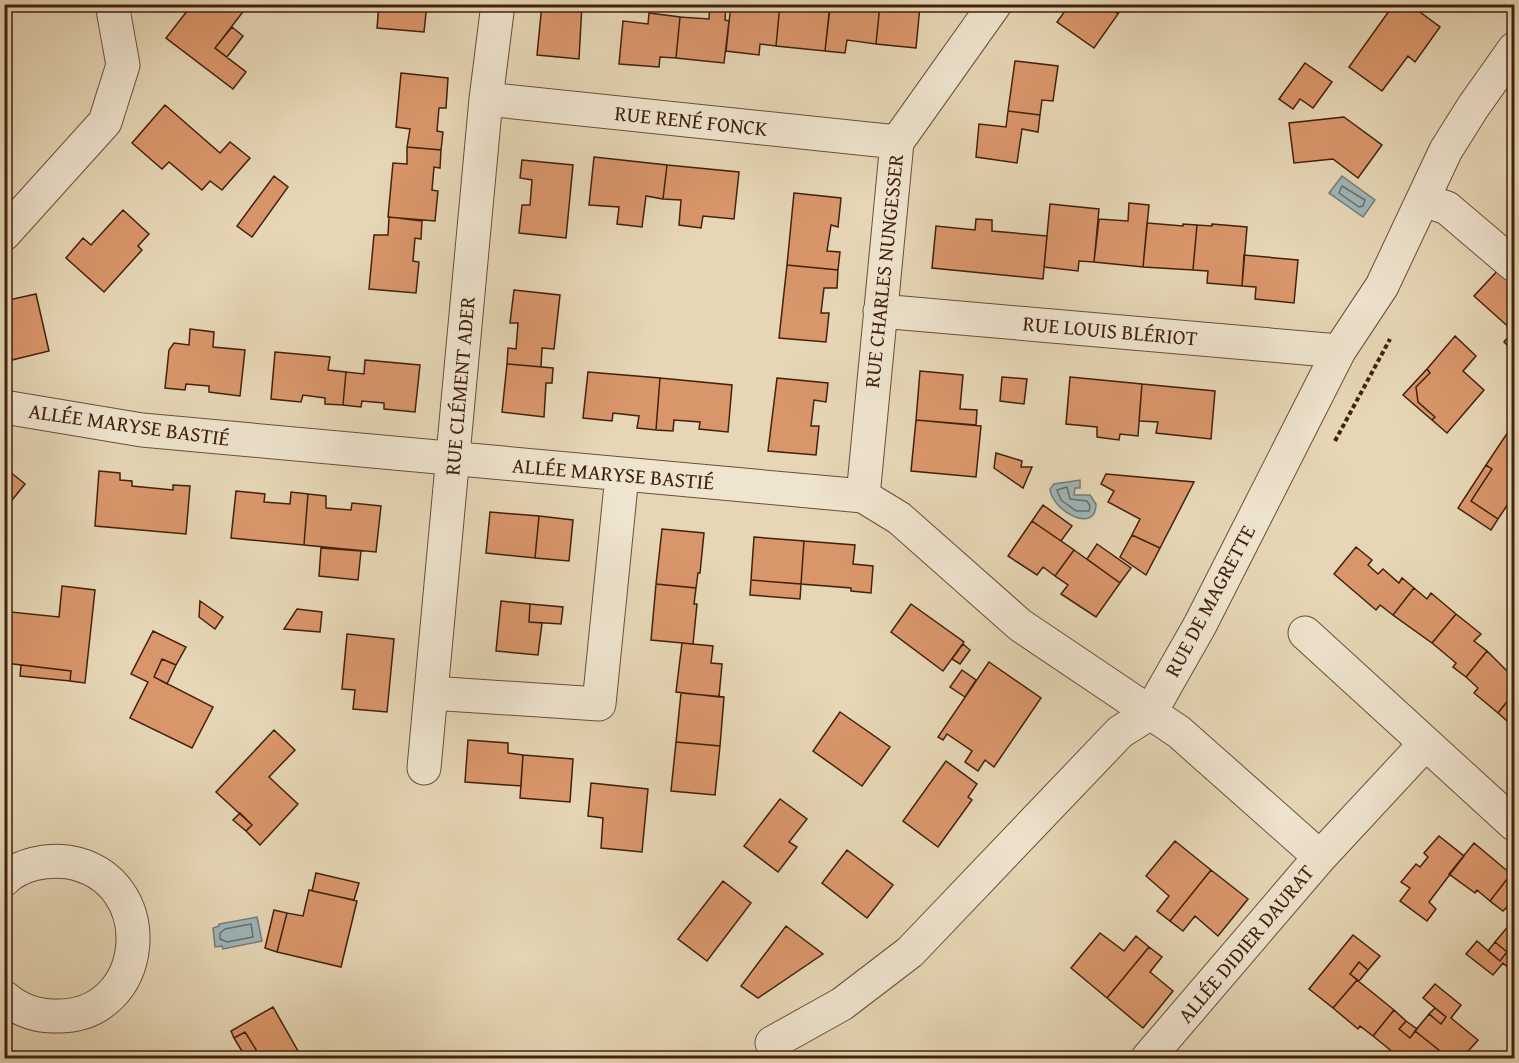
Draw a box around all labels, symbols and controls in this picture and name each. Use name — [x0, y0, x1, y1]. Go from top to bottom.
street label: RUE RENÉ FONCK — [613, 97, 770, 144]
street label: RUE CHARLES NUNGESSER — [856, 152, 911, 389]
street label: RUE CLÉMENT ADER — [436, 294, 483, 477]
street label: RUE LOUIS BLÉRIOT — [1021, 307, 1199, 354]
street label: ALLÉE MARYSE BASTIÉ — [27, 395, 232, 454]
street label: ALLÉE MARYSE BASTIÉ — [511, 449, 716, 498]
street label: RUE DE MAGRETTE — [1156, 519, 1263, 682]
street label: ALLÉE DIDIER DAURAT — [1170, 858, 1321, 1030]

